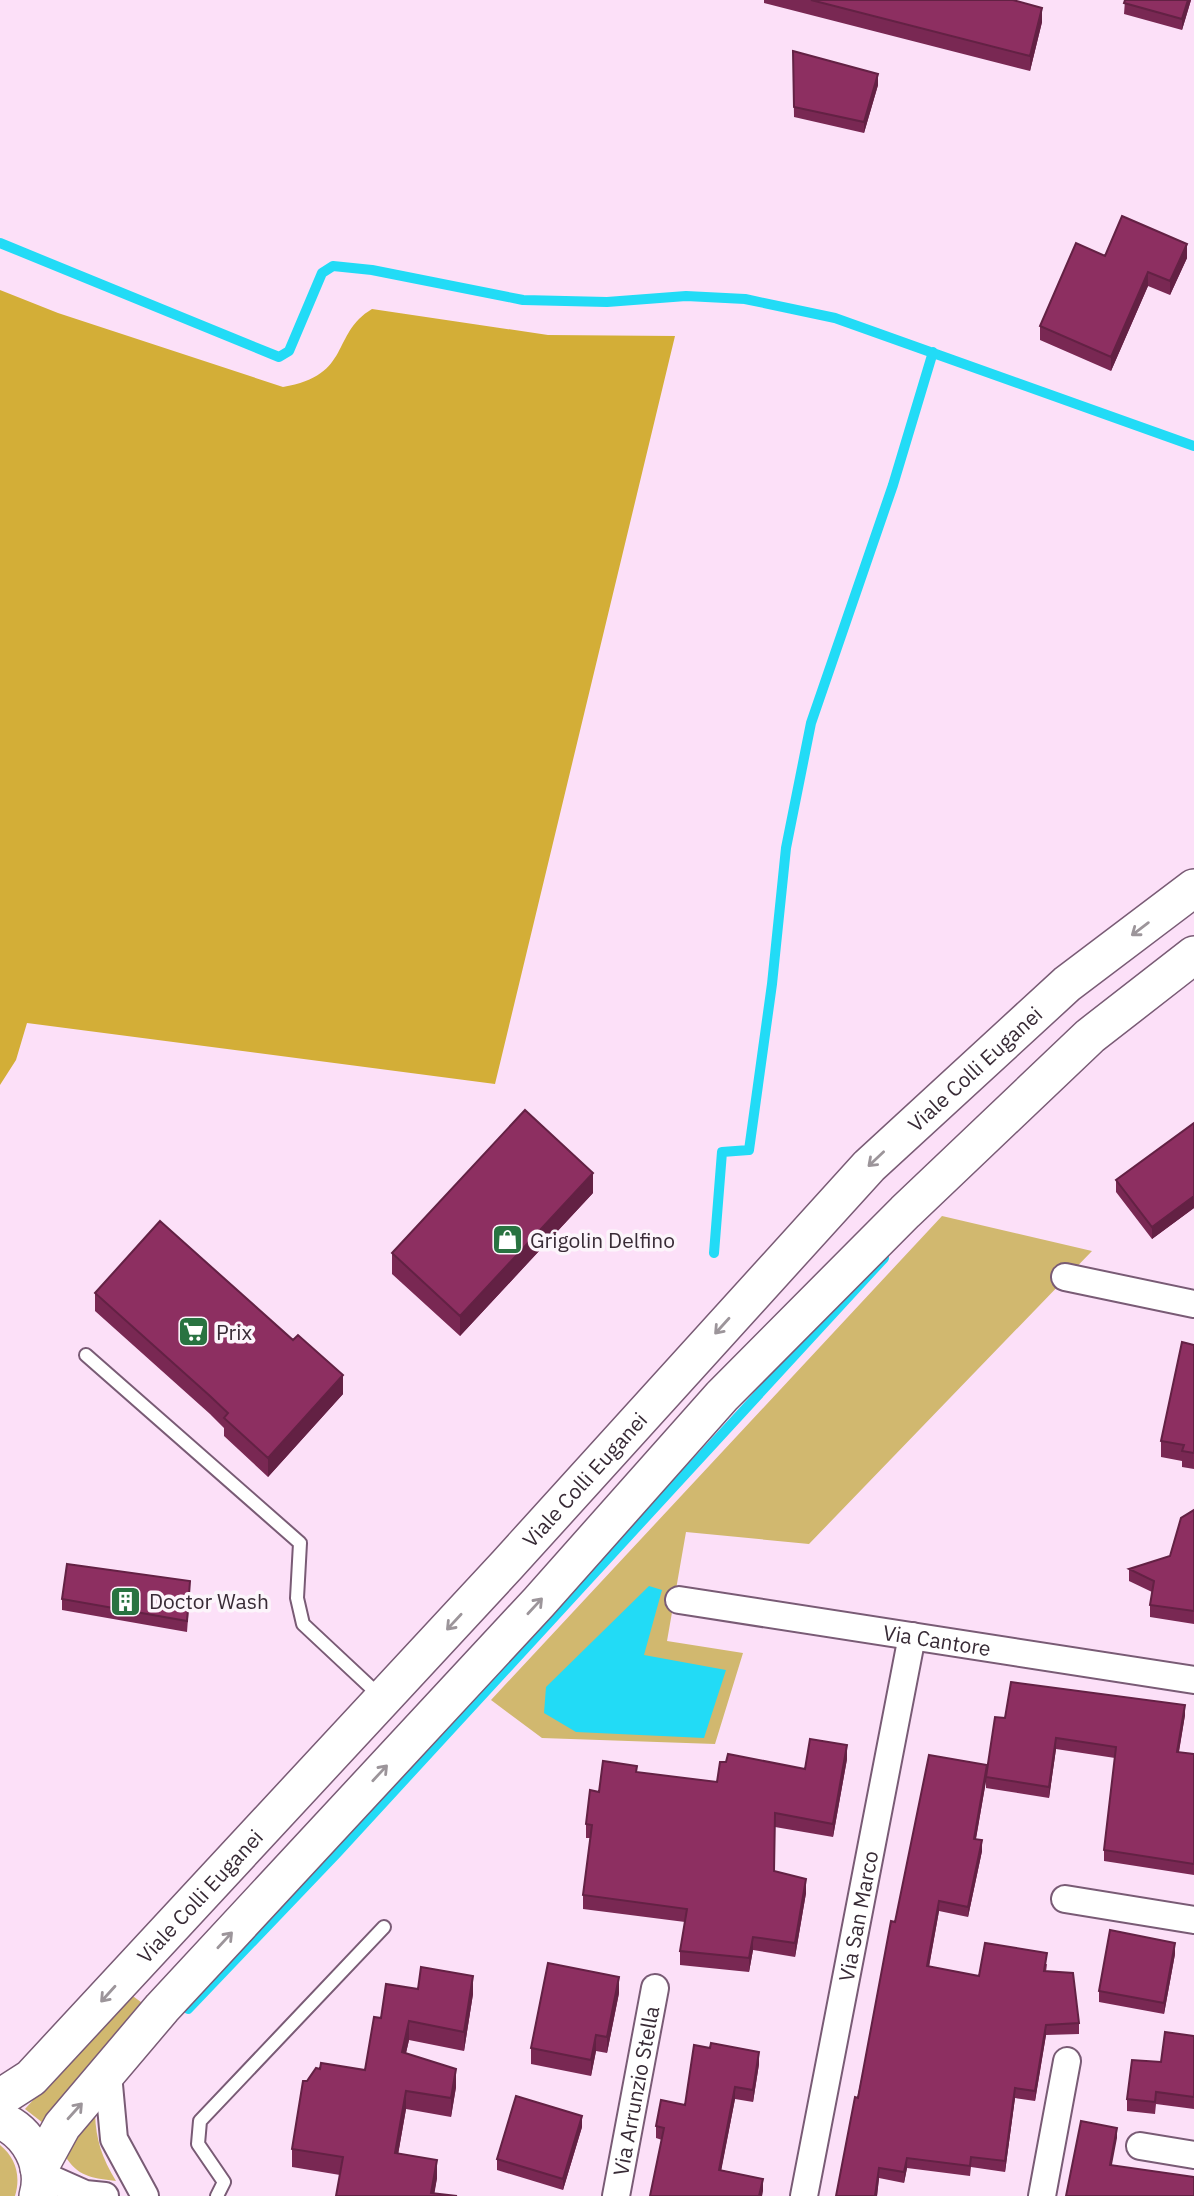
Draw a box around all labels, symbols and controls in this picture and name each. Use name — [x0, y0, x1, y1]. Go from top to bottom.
one-way arrow — [1131, 922, 1149, 937]
street label: Viale Colli Euganei — [902, 1000, 1048, 1138]
one-way arrow — [868, 1151, 885, 1168]
shop icon: Grigolin Delfino — [490, 1223, 524, 1257]
place label: Grigolin Delfino — [530, 1226, 675, 1254]
supermarket icon: Prix — [176, 1315, 210, 1349]
one-way arrow — [714, 1317, 730, 1335]
place label: Prix — [216, 1318, 252, 1346]
street label: Viale Colli Euganei — [516, 1406, 653, 1553]
building icon: Doctor Wash — [109, 1584, 143, 1618]
place label: Doctor Wash — [149, 1587, 269, 1615]
one-way arrow — [526, 1598, 543, 1615]
one-way arrow — [445, 1613, 462, 1630]
street label: Via Cantore — [881, 1618, 993, 1662]
one-way arrow — [372, 1764, 388, 1782]
street label: Viale Colli Euganei — [131, 1823, 269, 1969]
street label: Via San Marco — [832, 1848, 884, 1984]
one-way arrow — [217, 1932, 234, 1949]
one-way arrow — [99, 1985, 116, 2002]
street label: Via Arrunzio Stella — [606, 2004, 665, 2178]
one-way arrow — [67, 2102, 83, 2120]

